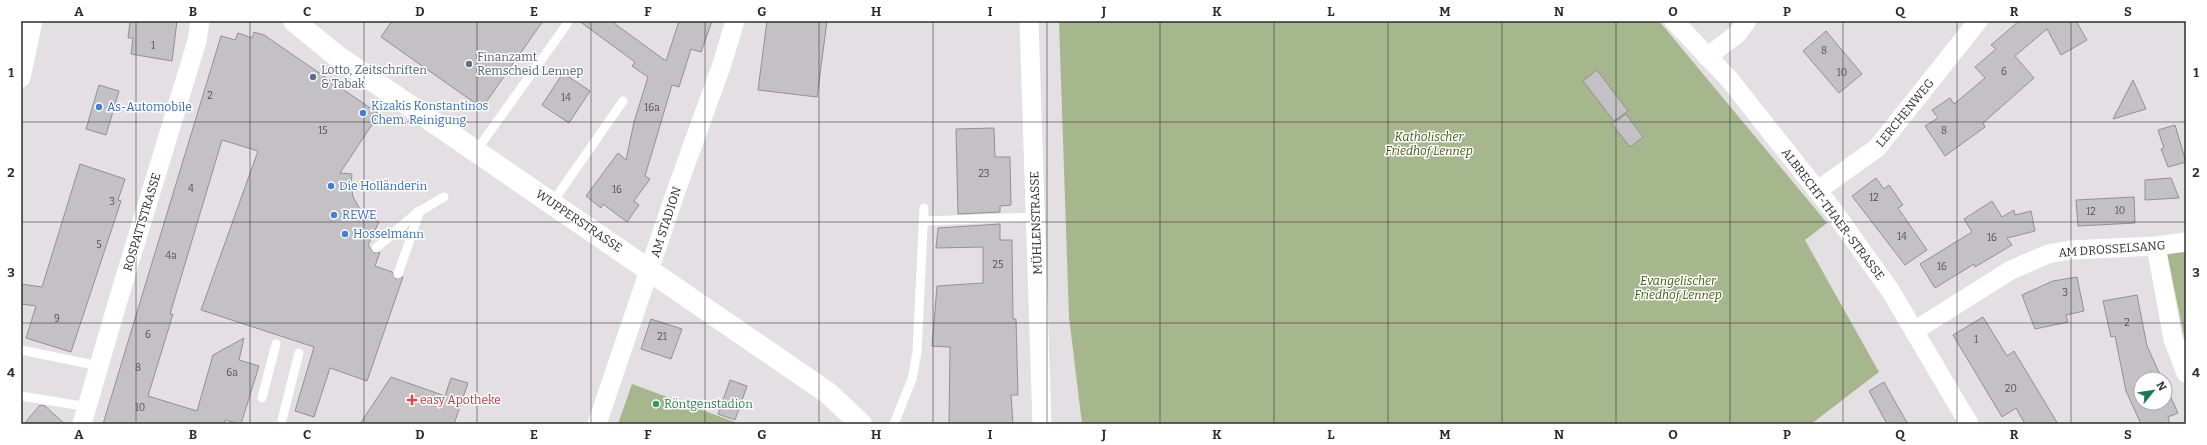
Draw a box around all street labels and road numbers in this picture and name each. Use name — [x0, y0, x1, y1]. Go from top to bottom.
street label: LERCHENWEG — [1873, 76, 1937, 150]
street label: ALBRECHT-THAER-STRASSE — [1779, 145, 1887, 283]
street label: ROSPATTSTRASSE — [120, 171, 164, 273]
street label: MÜHLENSTRASSE — [1026, 171, 1045, 275]
street label: AM STADION — [648, 184, 684, 259]
street label: WUPPERSTRASSE — [533, 187, 625, 255]
street label: AM DROSSELSANG — [2058, 238, 2166, 260]

